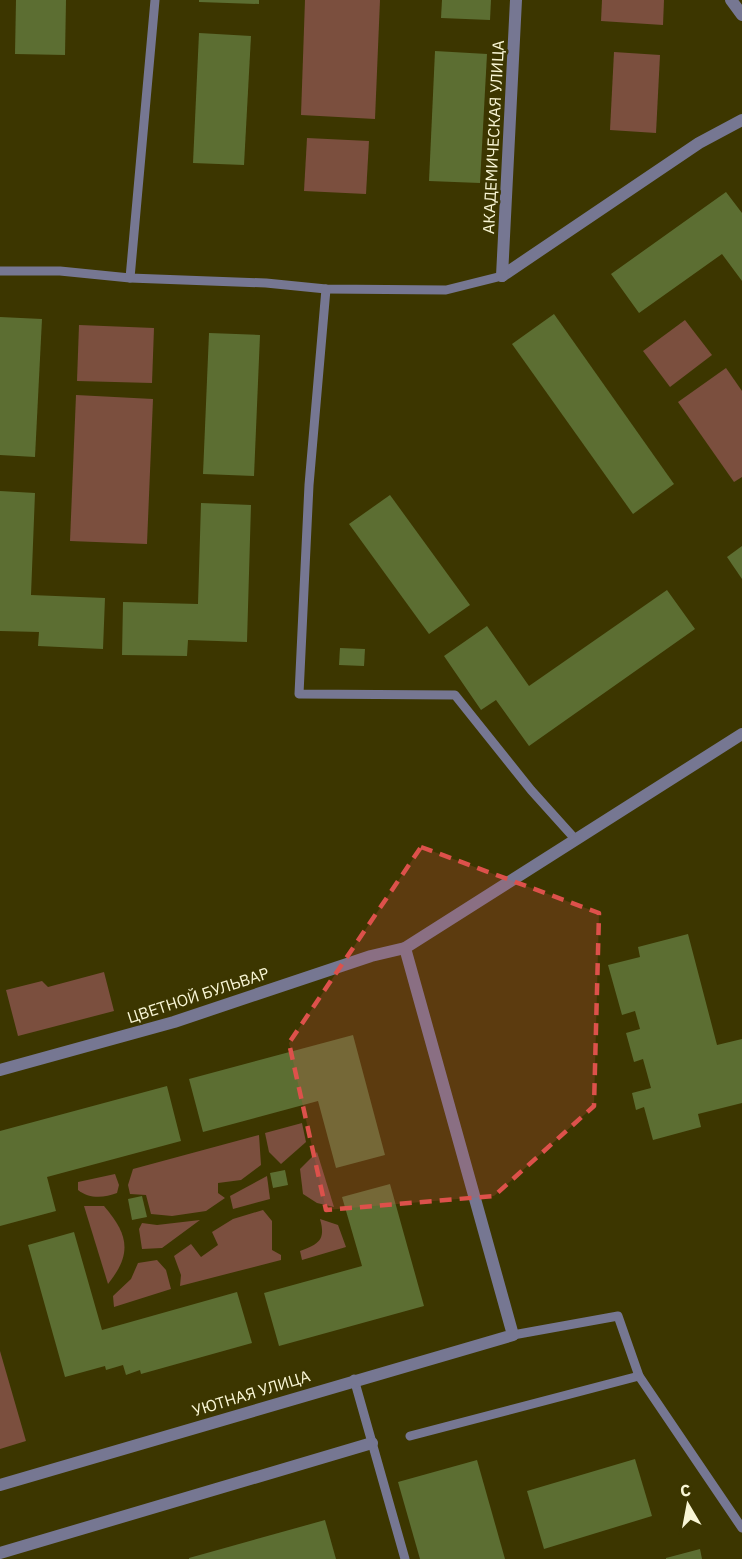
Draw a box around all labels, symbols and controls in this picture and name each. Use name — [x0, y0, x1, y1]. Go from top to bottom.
street label: АКАДЕМИЧЕСКАЯ УЛИЦА — [478, 40, 508, 234]
street label: ЦВЕТНОЙ БУЛЬВАР — [124, 963, 272, 1027]
street label: УЮТНАЯ УЛИЦА — [190, 1366, 312, 1420]
north arrow — [658, 1475, 718, 1535]
text: С — [679, 1479, 692, 1501]

